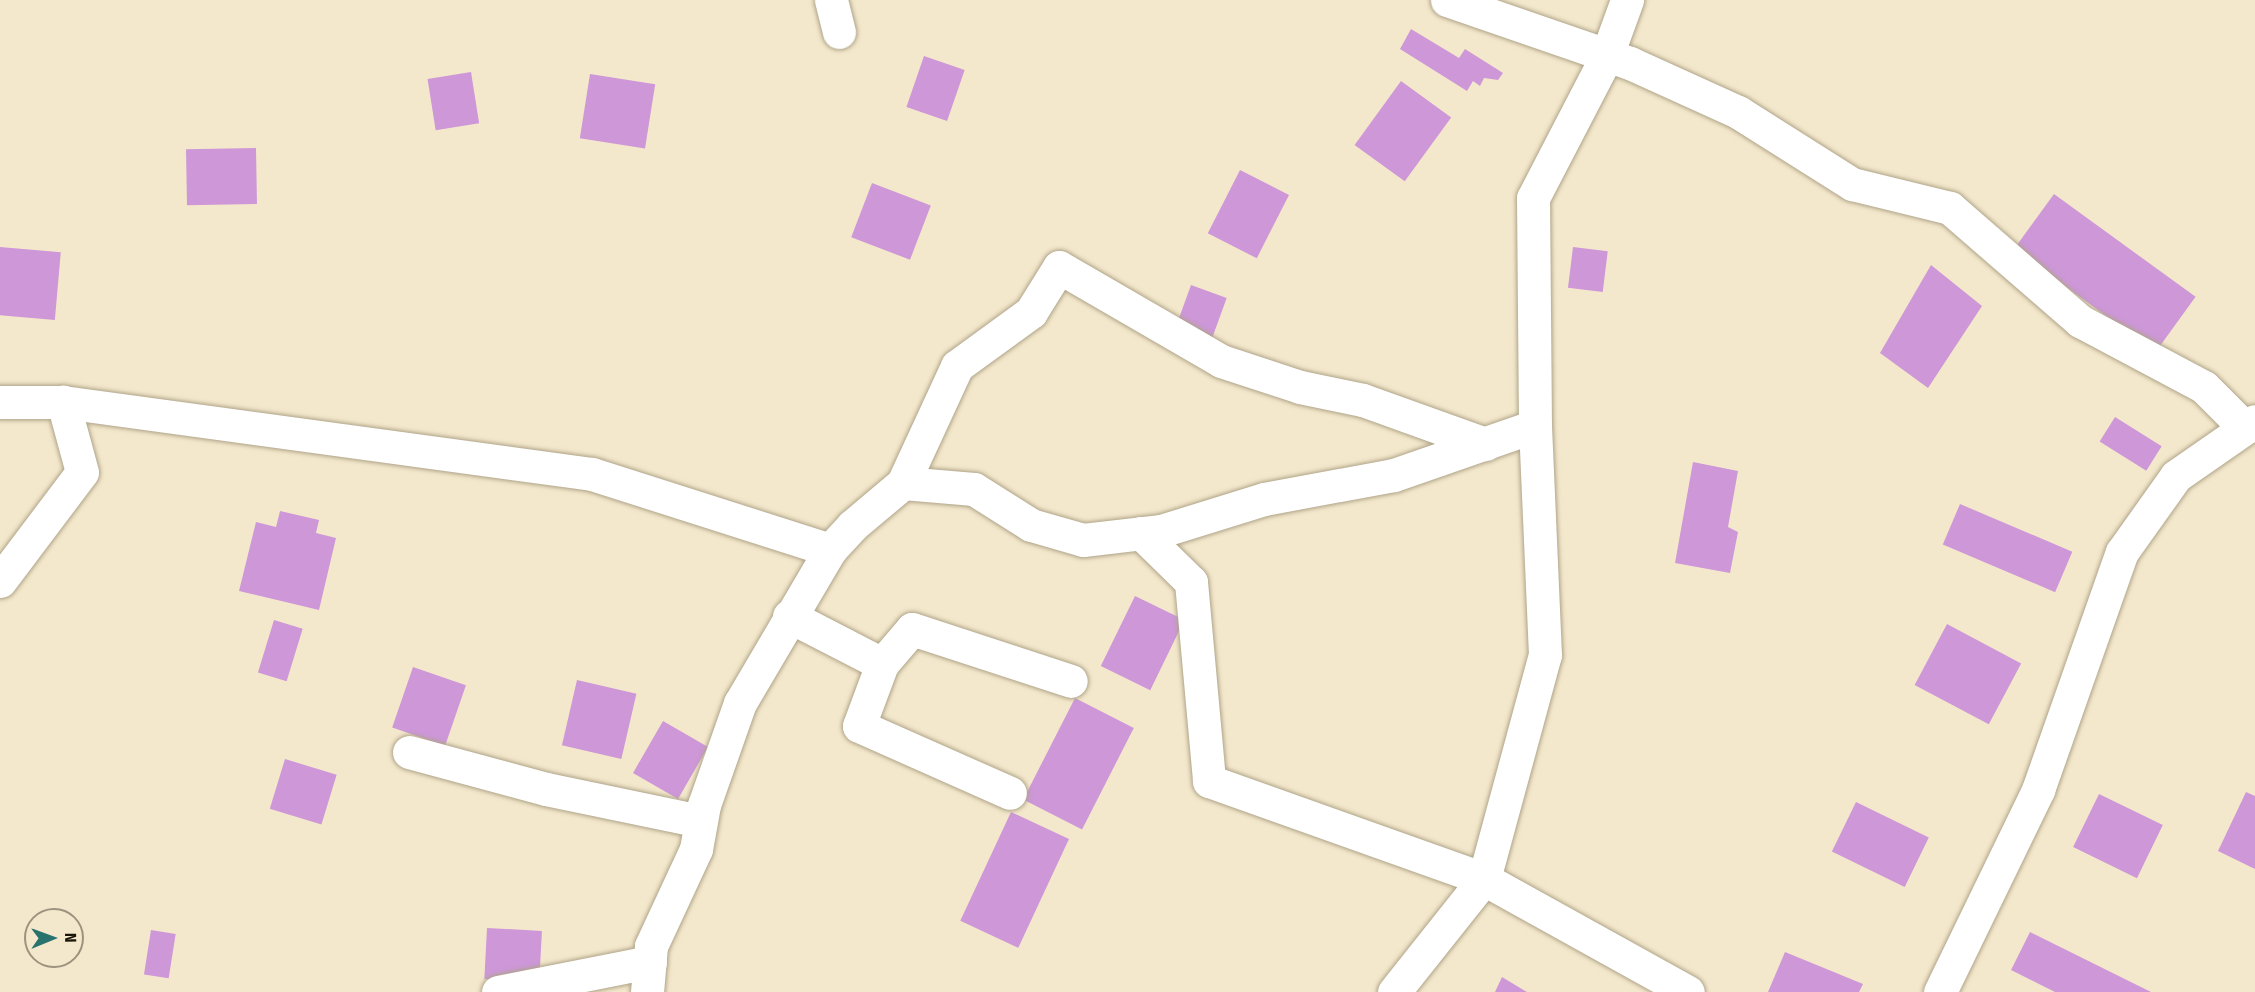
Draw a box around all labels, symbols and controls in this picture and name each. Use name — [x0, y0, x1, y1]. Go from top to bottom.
north arrow — [24, 908, 84, 968]
text: N — [61, 933, 80, 943]

